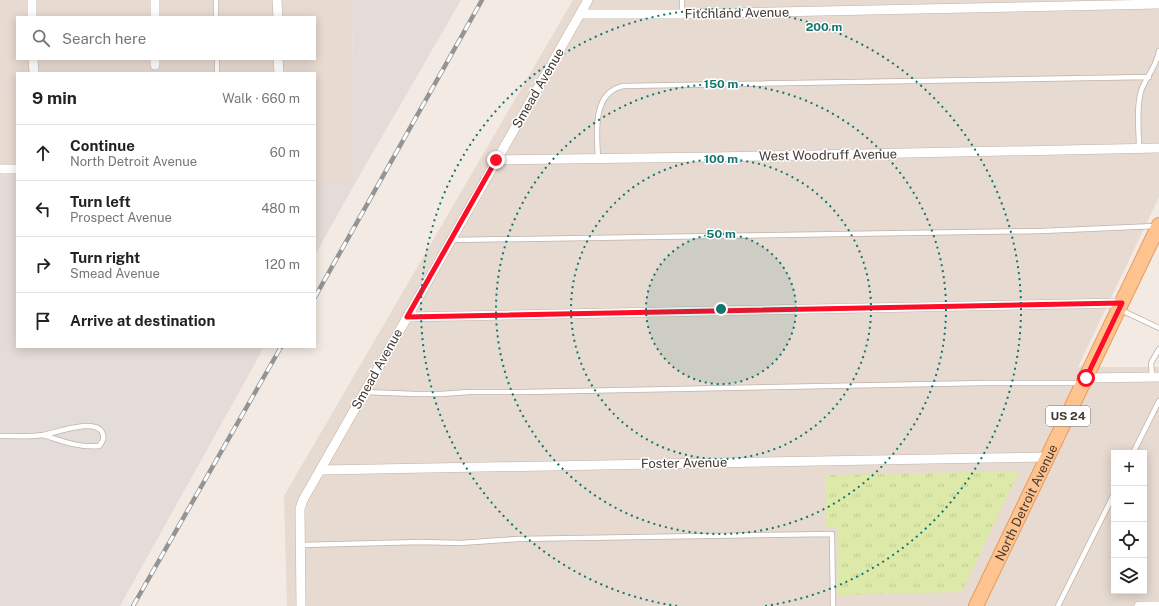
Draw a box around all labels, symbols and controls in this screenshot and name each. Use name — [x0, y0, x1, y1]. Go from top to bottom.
street label: Fitchland Avenue — [685, 5, 789, 21]
search box — [16, 16, 316, 60]
text: 200 m — [806, 20, 842, 34]
icon: search — [30, 27, 52, 49]
text: Search here — [62, 30, 146, 47]
street label: Smead Avenue — [509, 45, 567, 131]
text: 150 m — [704, 77, 738, 91]
text: 9 min — [32, 88, 77, 108]
text: Walk · 660 m — [222, 91, 300, 106]
text: Continue — [70, 137, 135, 154]
icon: ahead — [32, 142, 54, 164]
text: 60 m — [270, 145, 300, 160]
street label: West Woodruff Avenue — [759, 146, 897, 164]
route end — [487, 151, 505, 169]
text: 100 m — [704, 152, 738, 166]
text: North Detroit Avenue — [70, 154, 197, 169]
text: Turn left — [70, 193, 131, 210]
icon: left — [32, 198, 54, 220]
text: 480 m — [261, 201, 300, 216]
text: Prospect Avenue — [70, 210, 172, 225]
text: 50 m — [706, 227, 736, 241]
text: Turn right — [70, 249, 140, 266]
icon: right — [32, 254, 54, 276]
text: 120 m — [265, 257, 300, 272]
text: Smead Avenue — [70, 266, 160, 281]
centre of rings — [714, 302, 728, 316]
icon: arrive — [32, 310, 54, 332]
text: Arrive at destination — [70, 312, 215, 329]
street label: Smead Avenue — [349, 326, 405, 412]
route start — [1077, 369, 1095, 387]
road number: US 24 — [1046, 406, 1090, 426]
street label: North Detroit Avenue — [991, 442, 1060, 563]
map controls — [1111, 450, 1147, 594]
button: + — [1111, 450, 1147, 486]
street label: Foster Avenue — [641, 455, 727, 471]
button: − — [1111, 486, 1147, 522]
button: locate — [1111, 522, 1147, 558]
button: layers — [1111, 558, 1147, 594]

